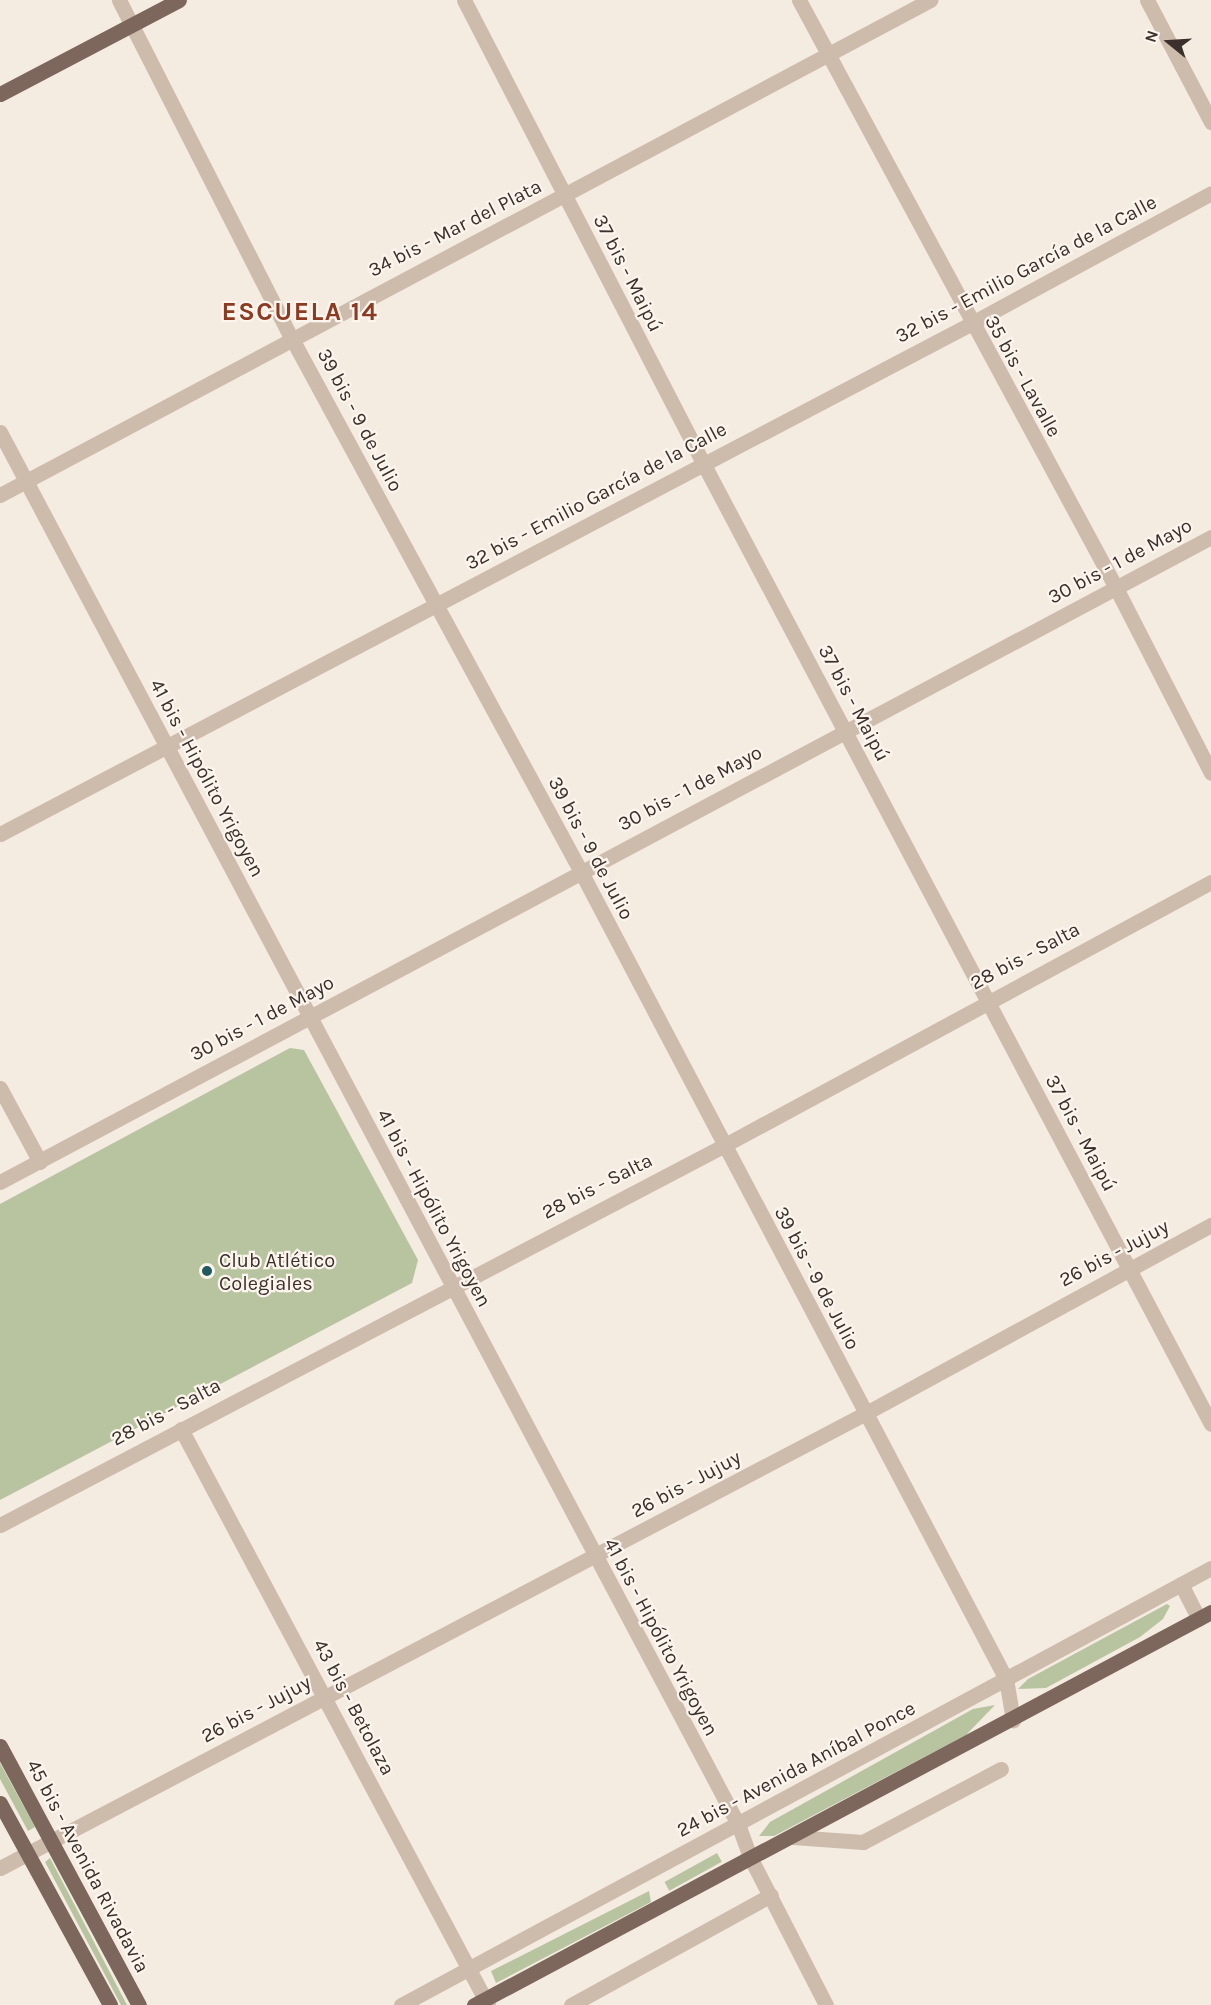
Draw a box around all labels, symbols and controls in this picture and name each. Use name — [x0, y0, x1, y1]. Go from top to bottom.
north arrow — [1139, 12, 1199, 72]
text: N — [1141, 28, 1162, 45]
street label: 34 bis - Mar del Plata — [364, 174, 546, 282]
street label: 32 bis - Emilio García de la Calle — [891, 190, 1161, 348]
street label: 37 bis - Maipú — [588, 210, 668, 336]
district label: ESCUELA 14 — [222, 296, 378, 328]
street label: 35 bis - Lavalle — [980, 311, 1066, 441]
street label: 39 bis - 9 de Julio — [312, 344, 408, 496]
street label: 32 bis - Emilio García de la Calle — [461, 417, 731, 575]
street label: 30 bis - 1 de Mayo — [1044, 513, 1196, 609]
street label: 37 bis - Maipú — [813, 641, 895, 765]
street label: 41 bis - Hipólito Yrigoyen — [145, 675, 269, 881]
street label: 30 bis - 1 de Mayo — [614, 740, 766, 836]
street label: 39 bis - 9 de Julio — [543, 772, 639, 924]
street label: 28 bis - Salta — [966, 917, 1084, 995]
street label: 30 bis - 1 de Mayo — [186, 970, 338, 1066]
street label: 37 bis - Maipú — [1040, 1071, 1122, 1195]
street label: 41 bis - Hipólito Yrigoyen — [372, 1105, 496, 1311]
street label: 28 bis - Salta — [538, 1148, 656, 1224]
street label: 39 bis - 9 de Julio — [769, 1202, 865, 1354]
street label: 26 bis - Jujuy — [1055, 1214, 1173, 1292]
place label: Club Atlético Colegiales — [219, 1248, 335, 1295]
marker: Club Atlético Colegiales — [200, 1264, 214, 1278]
street label: 28 bis - Salta — [107, 1373, 225, 1451]
street label: 26 bis - Jujuy — [627, 1445, 745, 1523]
street label: 41 bis - Hipólito Yrigoyen — [599, 1534, 723, 1740]
street label: 43 bis - Betolaza — [308, 1635, 400, 1779]
street label: 26 bis - Jujuy — [197, 1670, 315, 1748]
street label: 24 bis - Avenida Aníbal Ponce — [673, 1696, 919, 1842]
street label: 45 bis - Avenida Rivadavia — [22, 1755, 154, 1977]

